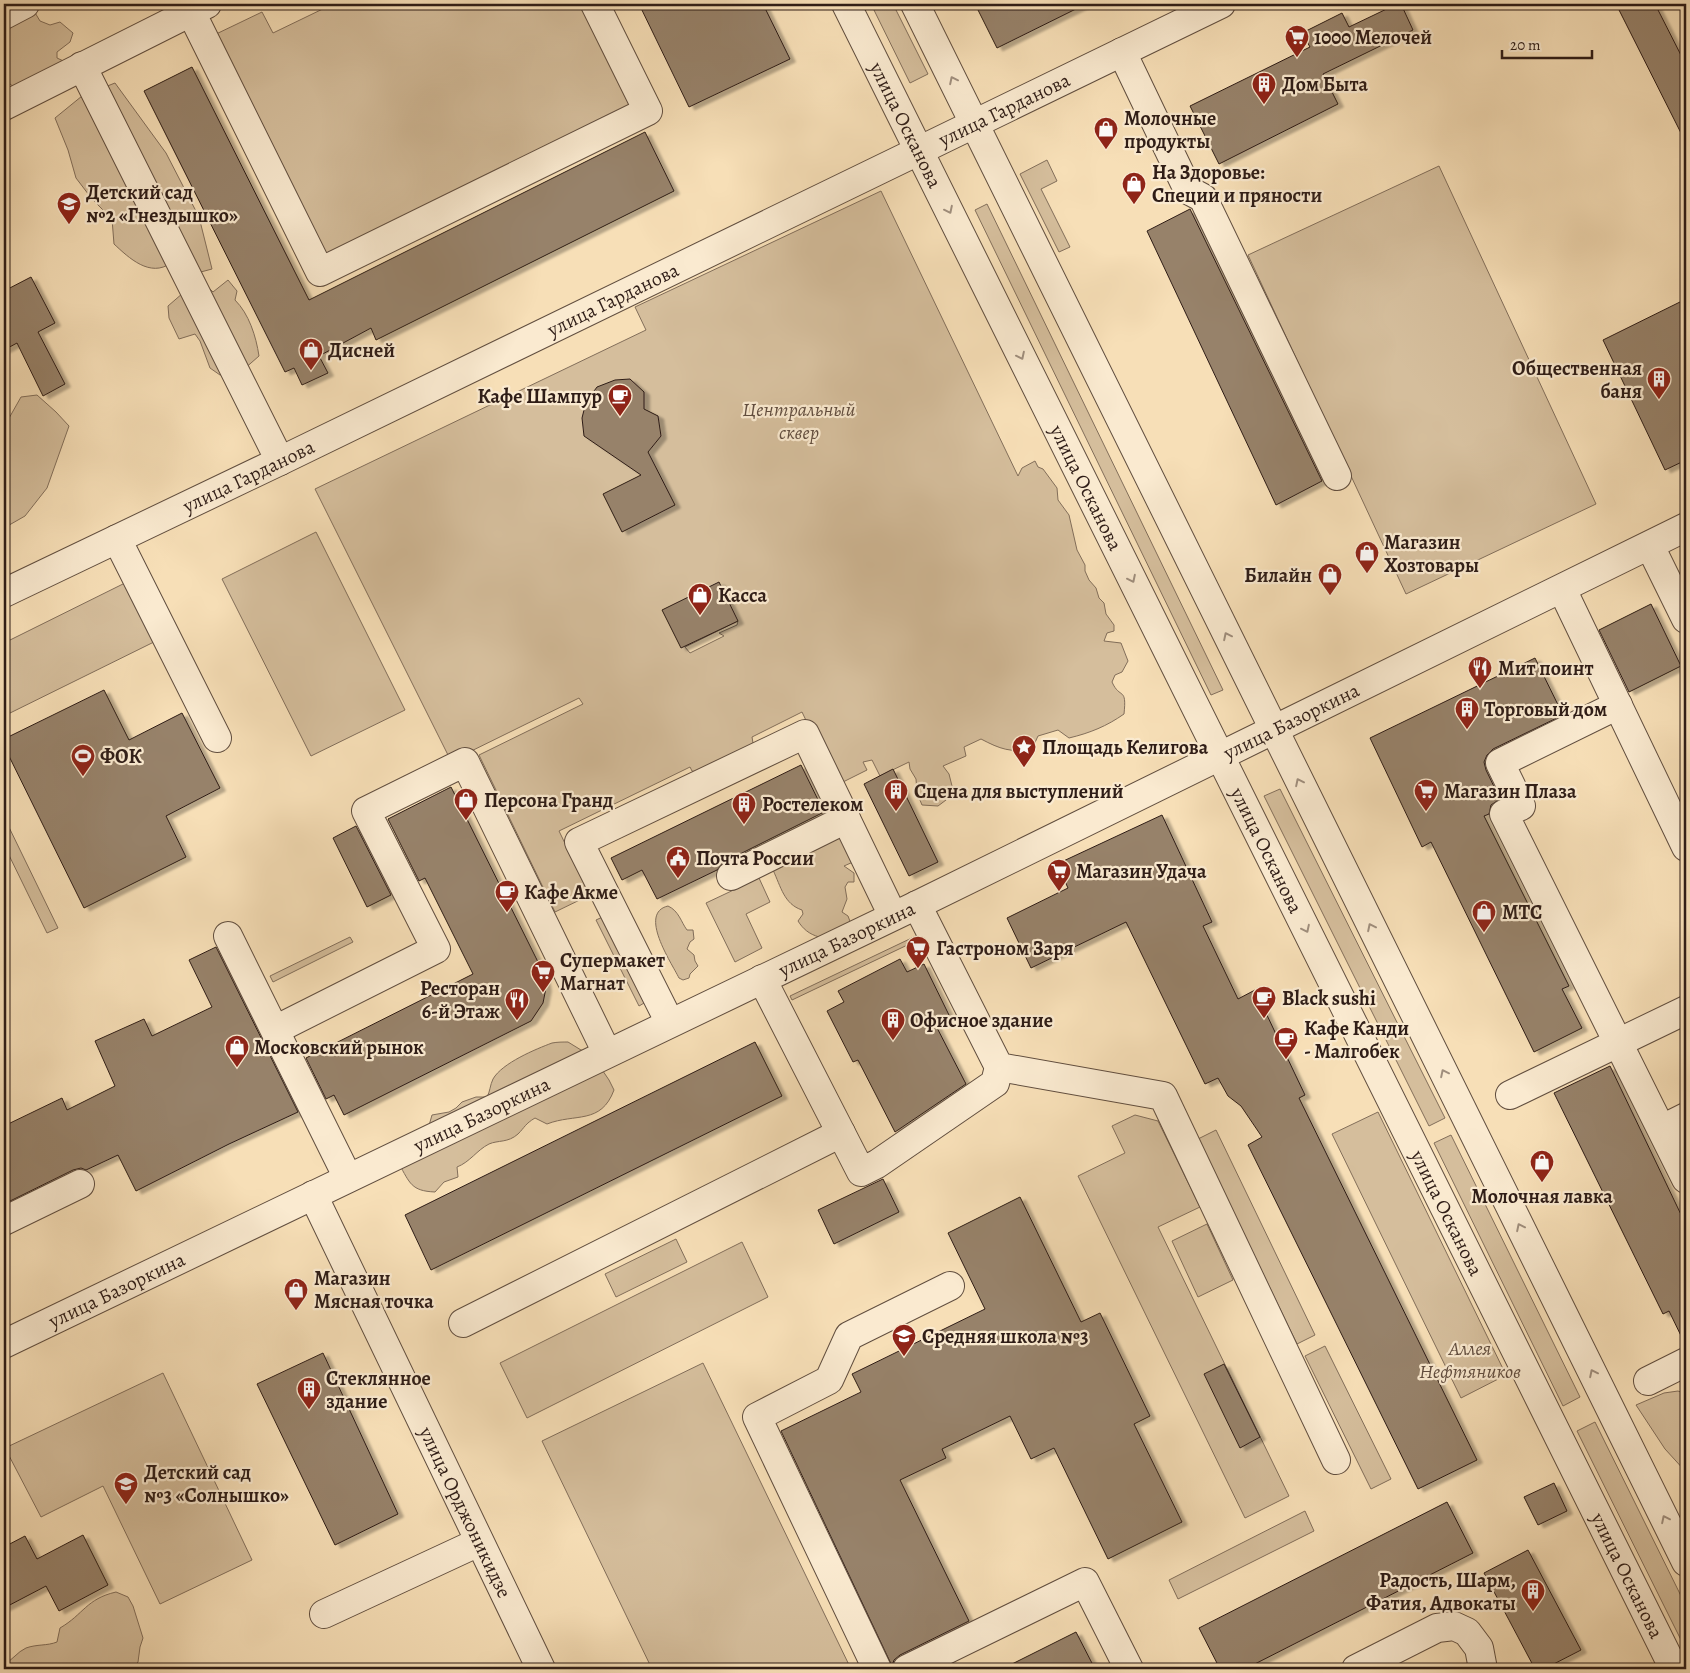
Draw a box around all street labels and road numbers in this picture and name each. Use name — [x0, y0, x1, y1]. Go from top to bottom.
street label: улица Осканова — [863, 56, 949, 193]
street label: улица Гарданова — [933, 66, 1075, 153]
street label: улица Гарданова — [542, 256, 684, 343]
street label: улица Осканова — [1043, 419, 1129, 556]
street label: улица Гарданова — [177, 433, 320, 520]
street label: улица Базоркина — [1218, 676, 1364, 766]
street label: улица Осканова — [1224, 782, 1310, 918]
street label: улица Базоркина — [773, 894, 920, 984]
street label: улица Базоркина — [408, 1070, 555, 1159]
street label: улица Осканова — [1404, 1144, 1490, 1281]
street label: улица Базоркина — [43, 1245, 190, 1335]
street label: улица Орджоникидзе — [412, 1421, 518, 1602]
street label: улица Осканова — [1584, 1507, 1670, 1644]

